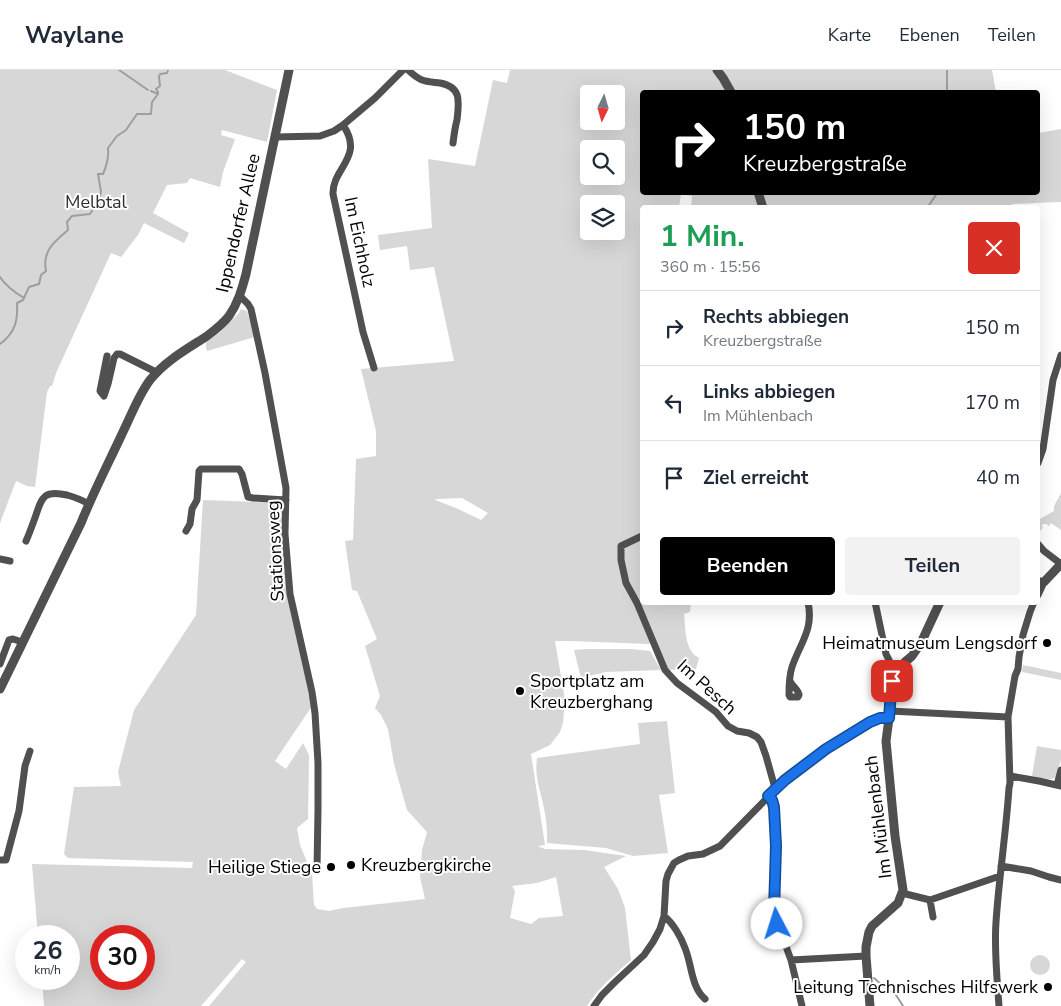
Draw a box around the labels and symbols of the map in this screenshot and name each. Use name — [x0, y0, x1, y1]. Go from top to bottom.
north arrow — [580, 85, 625, 130]
street label: Ippendorfer Allee — [210, 151, 266, 295]
park label: Melbtal — [65, 190, 128, 214]
street label: Im Eichholz — [339, 195, 381, 289]
street label: Stationsweg — [260, 500, 290, 602]
place label: Heimatmuseum Lengsdorf — [822, 631, 1038, 655]
marker: Heimatmuseum Lengsdorf — [1041, 637, 1053, 649]
street label: Im Pesch — [672, 654, 742, 720]
pin — [871, 660, 913, 702]
place label: Sportplatz am Kreuzberghang — [530, 669, 653, 714]
marker: Sportplatz am Kreuzberghang — [514, 685, 526, 697]
street label: Im Mühlenbach — [859, 754, 897, 880]
place label: Kreuzbergkirche — [361, 853, 491, 877]
place label: Heilige Stiege — [208, 855, 321, 879]
marker: Kreuzbergkirche — [345, 859, 357, 871]
marker: Heilige Stiege — [325, 861, 337, 873]
position arrow — [750, 897, 802, 949]
speed limit sign: 30 — [90, 925, 155, 990]
place label: Leitung Technisches Hilfswerk — [793, 975, 1039, 999]
marker: Leitung Technisches Hilfswerk — [1042, 981, 1054, 993]

